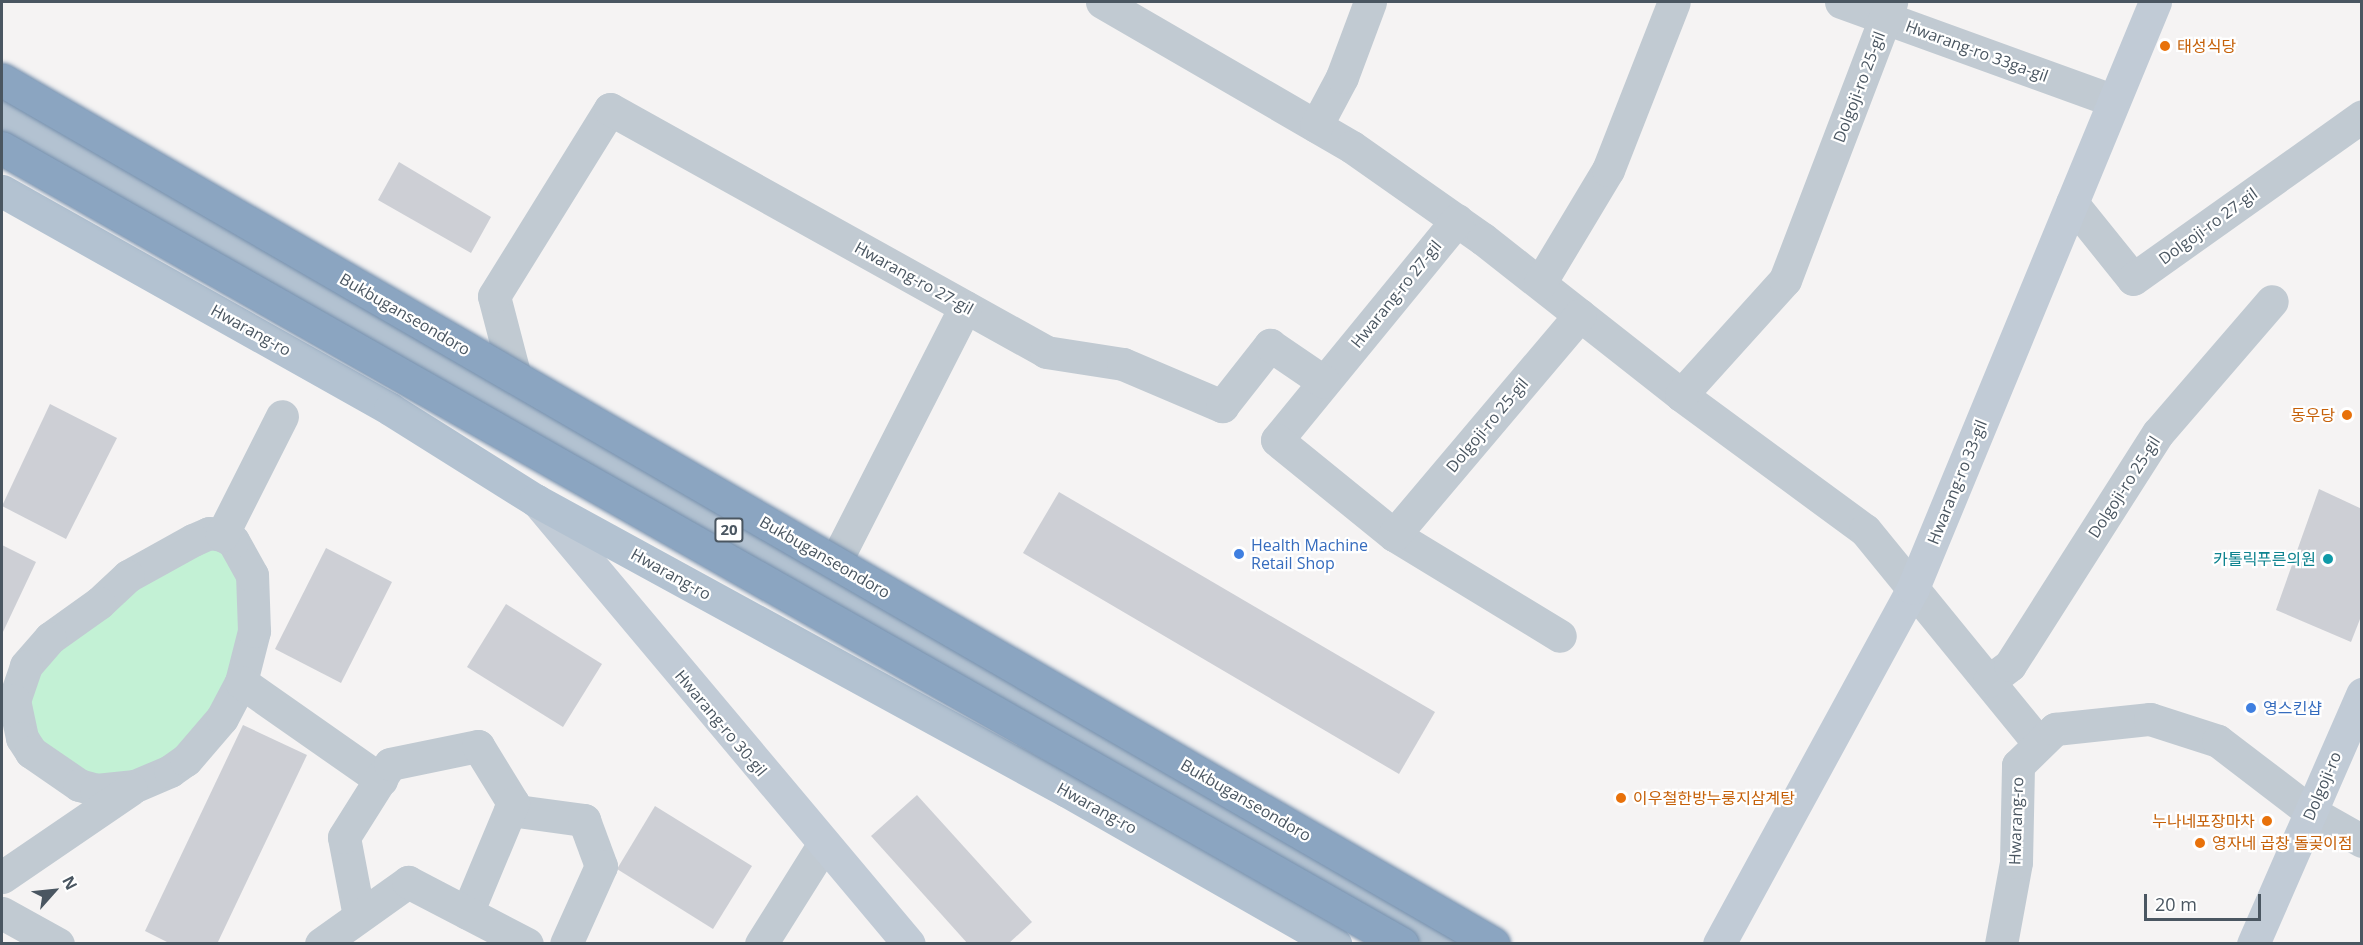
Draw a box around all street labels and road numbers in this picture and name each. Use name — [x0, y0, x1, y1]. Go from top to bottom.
street label: Hwarang-ro 33ga-gil — [1903, 16, 2051, 86]
street label: Dolgoji-ro 25-gil — [1829, 29, 1889, 145]
street label: Dolgoji-ro 27-gil — [2155, 184, 2261, 268]
street label: Hwarang-ro 27-gil — [1347, 236, 1445, 352]
street label: Hwarang-ro 27-gil — [851, 237, 977, 319]
street label: Bukbuganseondoro — [336, 269, 474, 359]
street label: Hwarang-ro — [208, 300, 294, 360]
street label: Dolgoji-ro 25-gil — [1442, 374, 1532, 476]
street label: Hwarang-ro 33-gil — [1923, 417, 1991, 547]
street label: Dolgoji-ro 25-gil — [2084, 433, 2164, 541]
street label: Bukbuganseondoro — [756, 512, 894, 602]
road number: 20 — [714, 518, 744, 542]
street label: Hwarang-ro — [628, 544, 714, 604]
street label: Hwarang-ro 30-gil — [671, 666, 771, 780]
street label: Dolgoji-ro — [2299, 749, 2345, 823]
street label: Bukbuganseondoro — [1177, 755, 1315, 845]
street label: Hwarang-ro — [2005, 777, 2027, 865]
street label: Hwarang-ro — [1054, 778, 1140, 838]

